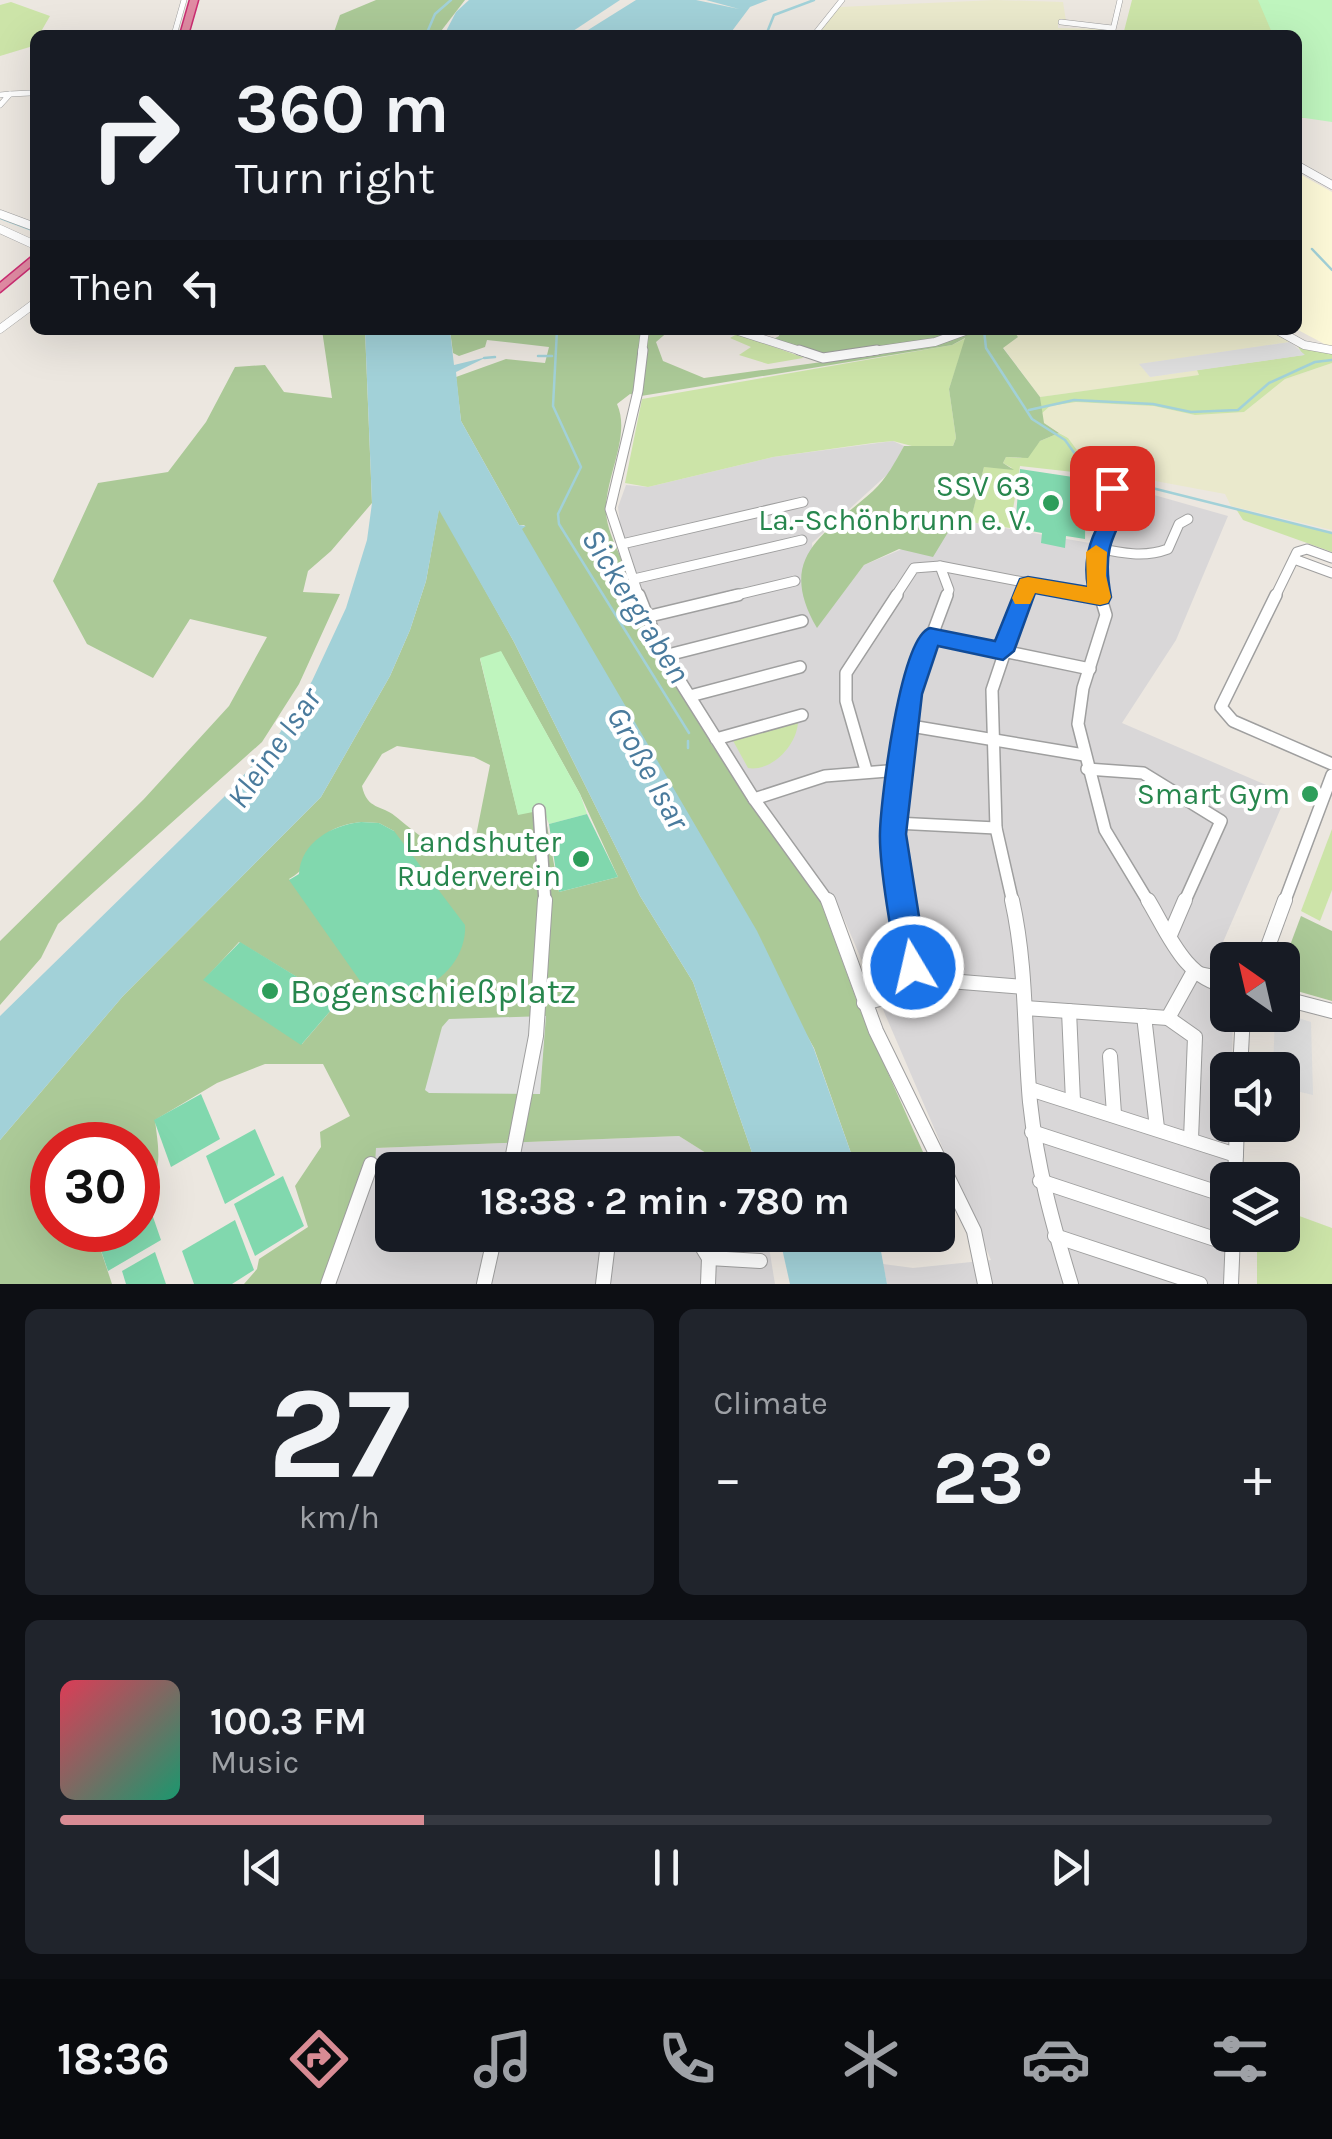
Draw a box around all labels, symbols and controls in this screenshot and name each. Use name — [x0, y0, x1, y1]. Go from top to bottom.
text: 360 m — [235, 68, 449, 150]
icon: right — [70, 70, 200, 200]
text: Turn right — [235, 152, 435, 204]
icon: left — [174, 260, 229, 315]
text: Then — [70, 265, 154, 310]
pin — [1070, 446, 1155, 531]
icon: arrive — [1085, 461, 1140, 516]
place label: SSV 63 La.-Schönbrunn e. V. — [758, 468, 1031, 538]
marker: SSV 63 La.-Schönbrunn e. V. — [1040, 492, 1062, 514]
water label: Sickergraben — [574, 522, 698, 690]
water label: Kleine Isar — [219, 680, 329, 815]
water label: Große Isar — [599, 700, 697, 837]
place label: Smart Gym — [1137, 776, 1290, 812]
marker: Smart Gym — [1299, 783, 1321, 805]
place label: Landshuter Ruderverein — [397, 824, 561, 894]
marker: Landshuter Ruderverein — [570, 848, 592, 870]
position arrow — [861, 915, 965, 1019]
north arrow — [1210, 942, 1300, 1032]
map controls — [1210, 942, 1300, 1252]
place label: Bogenschießplatz — [290, 971, 576, 1012]
marker: Bogenschießplatz — [259, 980, 281, 1002]
button: sound — [1210, 1052, 1300, 1142]
speed limit sign: 30 — [30, 1122, 160, 1252]
button: layers — [1210, 1162, 1300, 1252]
text: 18:38 · 2 min · 780 m — [480, 1179, 850, 1224]
text: 27 — [268, 1358, 411, 1510]
text: Climate — [714, 1385, 828, 1422]
text: 23° — [932, 1434, 1053, 1522]
text: − — [714, 1446, 742, 1510]
text: + — [1243, 1446, 1272, 1510]
text: km/h — [299, 1499, 380, 1536]
text: 100.3 FM — [210, 1699, 367, 1744]
text: Music — [210, 1744, 299, 1781]
icon: previous — [235, 1840, 290, 1895]
icon: pause — [639, 1840, 694, 1895]
icon: next — [1043, 1840, 1098, 1895]
icon: directions — [284, 2024, 354, 2094]
icon: music — [468, 2024, 538, 2094]
icon: phone — [652, 2024, 722, 2094]
icon: climate — [836, 2024, 906, 2094]
icon: car — [1021, 2024, 1091, 2094]
icon: filters — [1205, 2024, 1275, 2094]
text: 18:36 — [57, 2033, 170, 2085]

